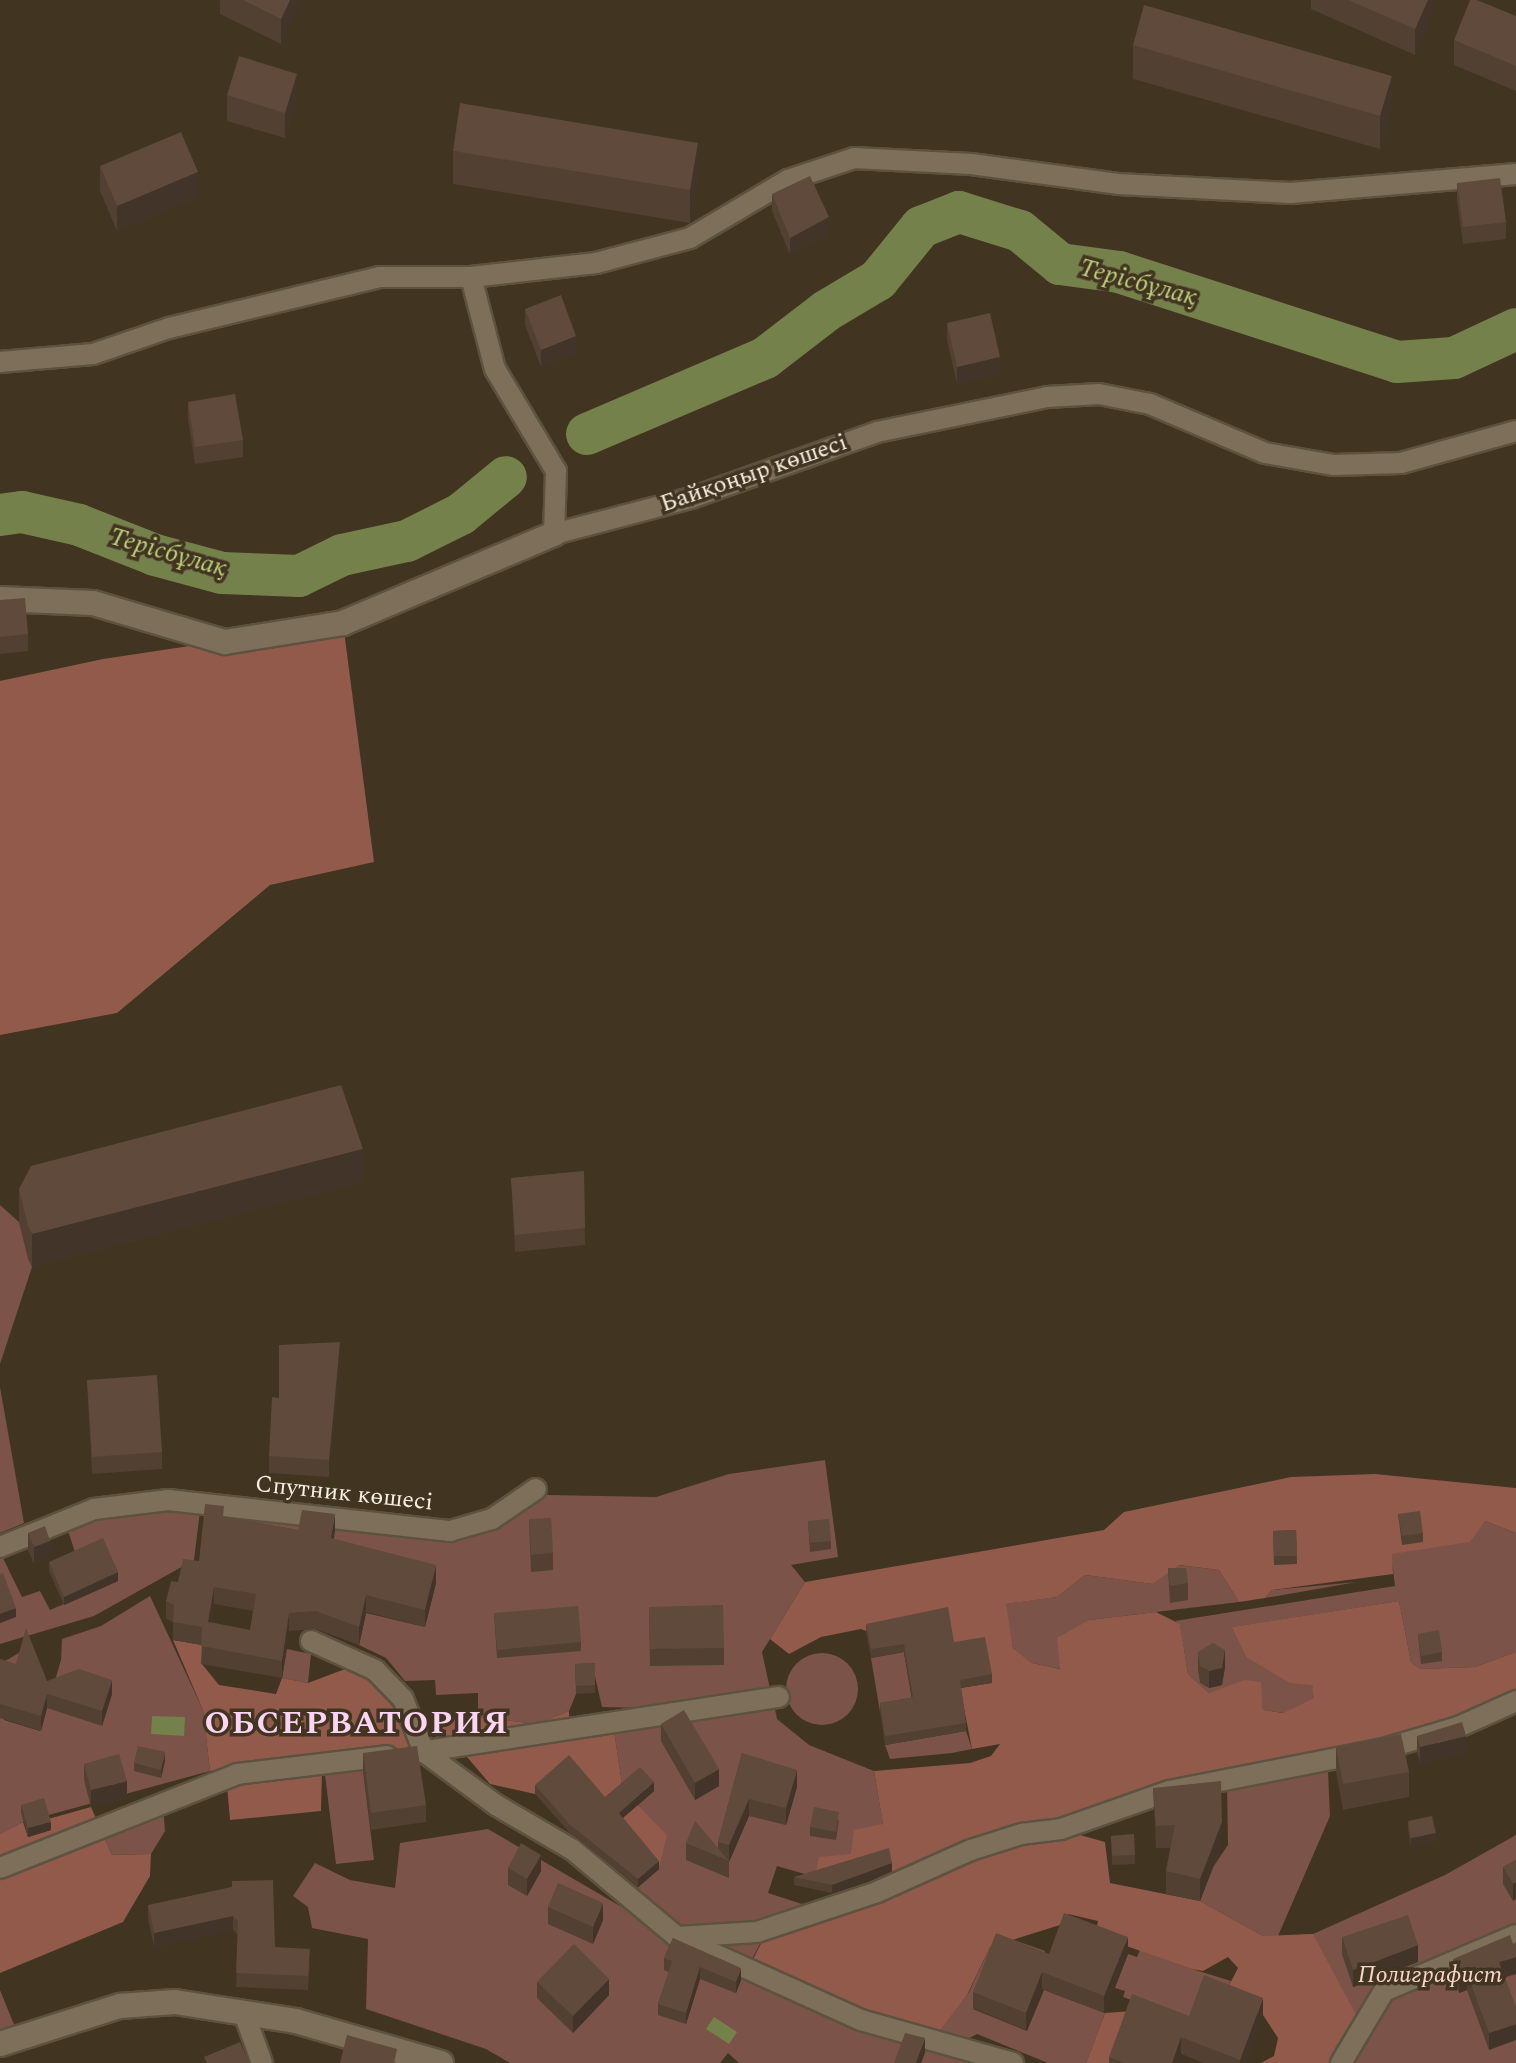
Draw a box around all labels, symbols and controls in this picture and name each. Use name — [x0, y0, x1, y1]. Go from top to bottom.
water label: Терісбұлақ — [1076, 252, 1200, 314]
street label: Байқоңыр көшесі — [657, 429, 851, 519]
water label: Терісбұлақ — [106, 521, 230, 585]
street label: Спутник көшесі — [254, 1470, 434, 1518]
district label: ОБСЕРВАТОРИЯ — [205, 1705, 509, 1743]
park label: Полиграфист — [1358, 1962, 1502, 1990]

